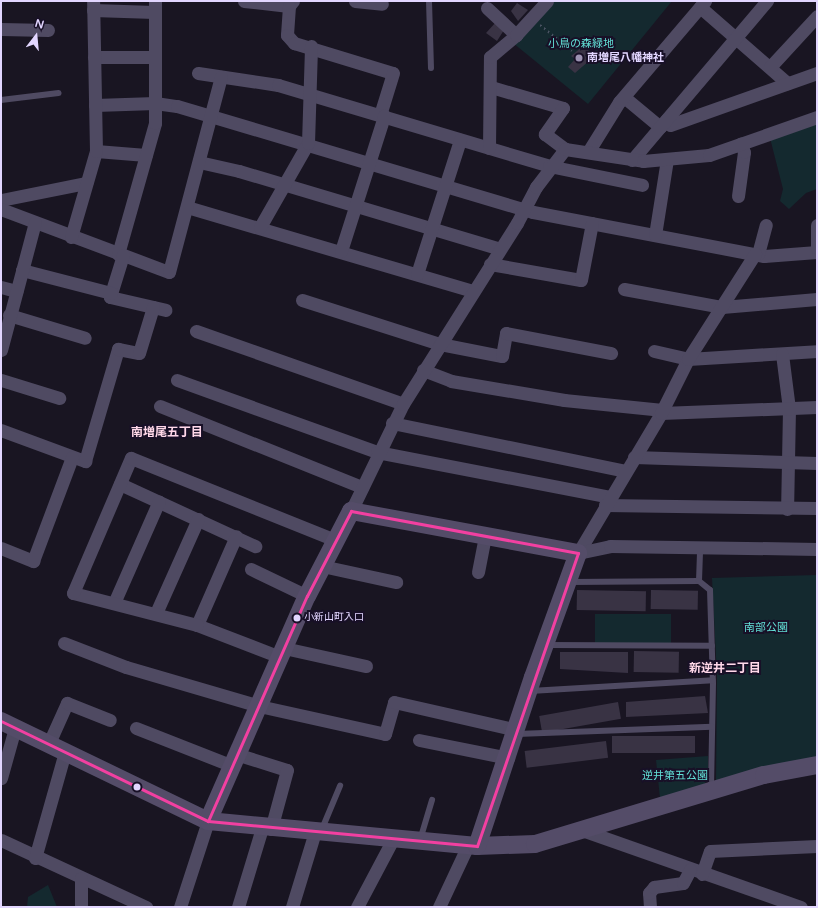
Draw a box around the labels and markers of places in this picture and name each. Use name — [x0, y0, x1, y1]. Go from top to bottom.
place label: 南増尾八幡神社 — [587, 51, 664, 65]
marker: 南増尾八幡神社 — [574, 53, 584, 63]
place label: 小新山町入口 — [304, 612, 364, 624]
marker: 小新山町入口 — [292, 613, 302, 623]
unlabelled marker — [132, 782, 142, 792]

